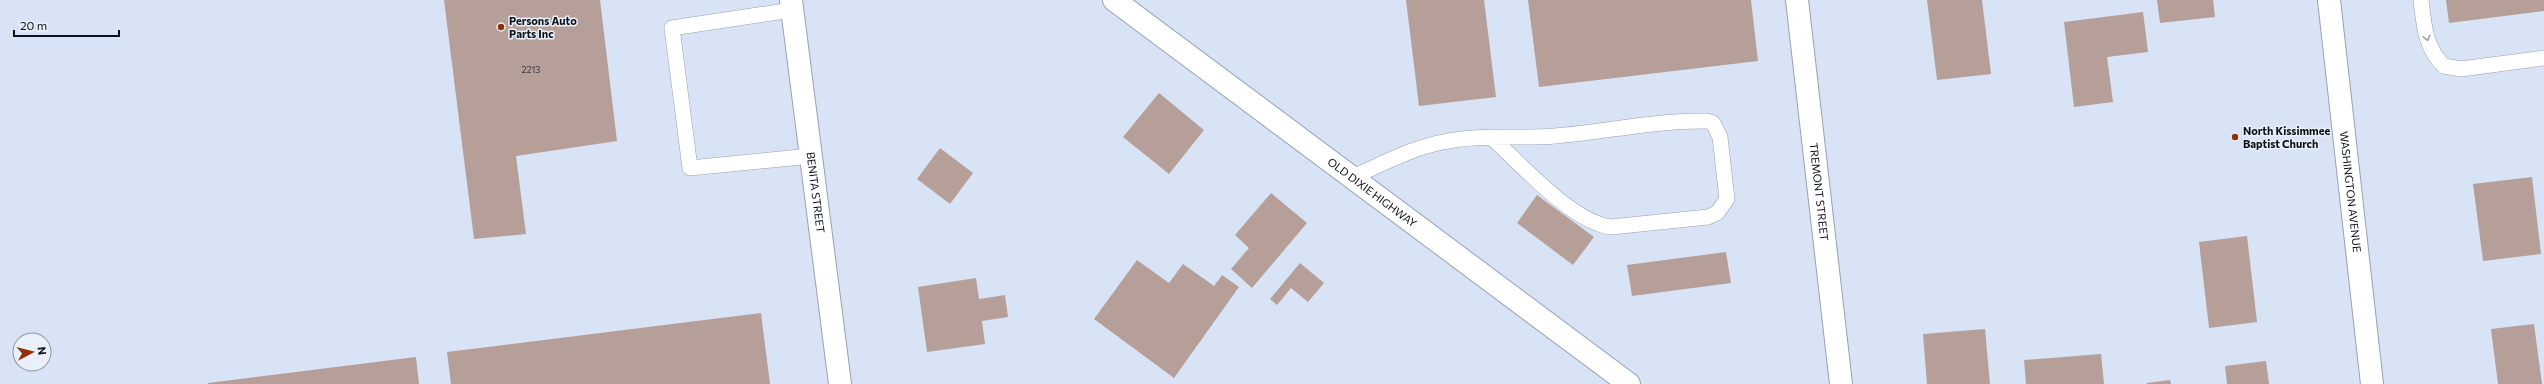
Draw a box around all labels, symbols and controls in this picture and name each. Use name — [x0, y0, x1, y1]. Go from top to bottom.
scale bar — [14, 12, 119, 38]
place label: Persons Auto Parts Inc — [509, 14, 577, 40]
text: 20 m — [20, 18, 47, 32]
marker: Persons Auto Parts Inc — [496, 22, 506, 32]
one-way arrow — [2422, 35, 2431, 42]
house number: 2213 — [522, 64, 540, 75]
place label: North Kissimmee Baptist Church — [2243, 124, 2330, 150]
street label: WASHINGTON AVENUE — [2338, 130, 2364, 253]
marker: North Kissimmee Baptist Church — [2230, 132, 2240, 142]
street label: TREMONT STREET — [1807, 142, 1832, 241]
street label: BENITA STREET — [804, 151, 828, 234]
street label: OLD DIXIE HIGHWAY — [1325, 155, 1420, 230]
north arrow — [12, 332, 52, 372]
text: N — [35, 346, 49, 356]

